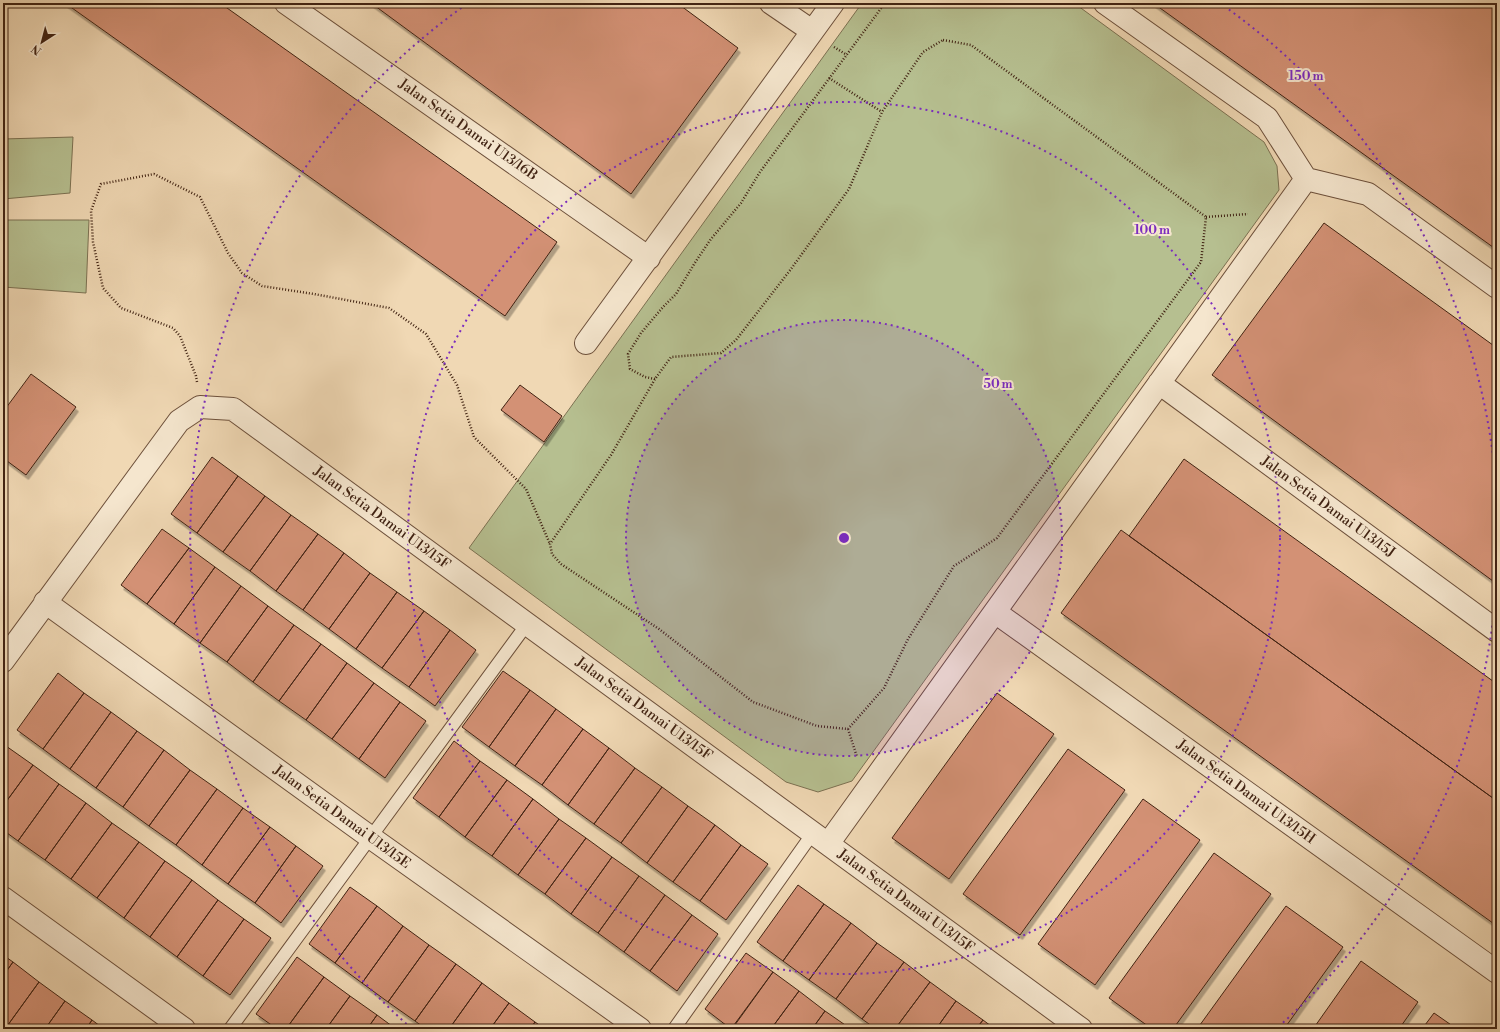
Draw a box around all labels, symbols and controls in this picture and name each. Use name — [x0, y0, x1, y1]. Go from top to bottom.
north arrow — [22, 22, 62, 62]
text: N — [29, 41, 44, 58]
text: 150 m — [1289, 69, 1323, 84]
street label: Jalan Setia Damai U13/16B — [394, 75, 541, 185]
text: 100 m — [1134, 223, 1170, 238]
text: 50 m — [983, 377, 1013, 392]
street label: Jalan Setia Damai U13/15J — [1256, 452, 1399, 562]
street label: Jalan Setia Damai U13/15F — [309, 462, 454, 574]
centre of rings — [837, 531, 851, 545]
street label: Jalan Setia Damai U13/15F — [571, 653, 716, 765]
street label: Jalan Setia Damai U13/15H — [1172, 735, 1319, 849]
street label: Jalan Setia Damai U13/15E — [269, 761, 414, 873]
street label: Jalan Setia Damai U13/15F — [833, 845, 978, 957]

